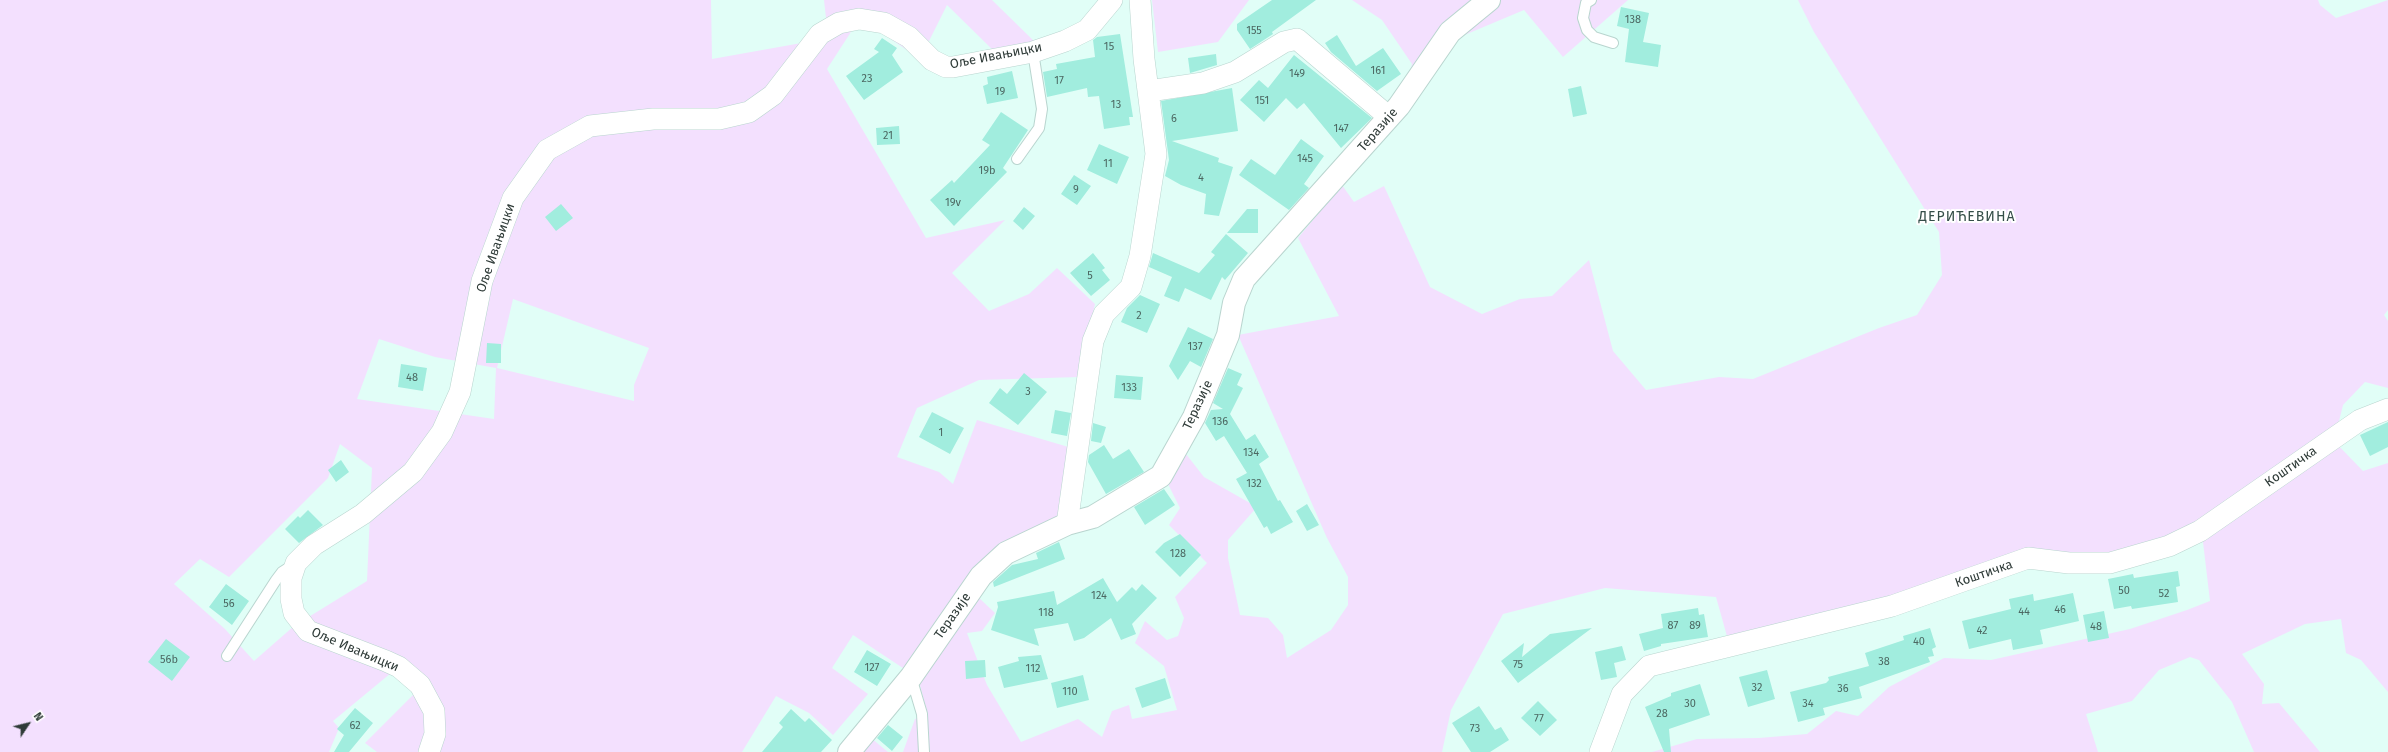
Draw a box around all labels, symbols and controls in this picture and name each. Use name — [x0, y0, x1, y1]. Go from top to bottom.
house number: 138 — [1625, 13, 1641, 27]
house number: 155 — [1246, 24, 1262, 38]
street label: Оље Ивањицки — [949, 39, 1043, 73]
house number: 15 — [1104, 40, 1114, 54]
house number: 161 — [1371, 64, 1385, 78]
house number: 149 — [1289, 67, 1305, 81]
house number: 23 — [862, 72, 872, 86]
house number: 17 — [1054, 74, 1064, 88]
house number: 19 — [995, 85, 1005, 99]
house number: 151 — [1255, 94, 1269, 108]
house number: 13 — [1111, 98, 1121, 112]
street label: Теразије — [1355, 105, 1401, 155]
house number: 6 — [1171, 112, 1177, 126]
house number: 147 — [1333, 122, 1349, 136]
house number: 21 — [883, 129, 893, 143]
house number: 145 — [1297, 152, 1313, 166]
house number: 11 — [1103, 157, 1113, 171]
house number: 19b — [978, 164, 996, 178]
house number: 4 — [1198, 171, 1204, 185]
house number: 9 — [1073, 183, 1079, 197]
house number: 19v — [945, 196, 961, 210]
street label: Оље Ивањицки — [473, 201, 519, 295]
district label: ДЕРИЋЕВИНА — [1919, 209, 2015, 225]
house number: 5 — [1087, 269, 1093, 283]
house number: 2 — [1136, 309, 1142, 323]
house number: 137 — [1187, 340, 1203, 354]
house number: 48 — [406, 371, 418, 385]
street label: Теразије — [1180, 378, 1216, 432]
house number: 133 — [1121, 381, 1137, 395]
house number: 3 — [1025, 385, 1031, 399]
house number: 136 — [1212, 415, 1228, 429]
house number: 1 — [939, 426, 943, 440]
street label: Коштичка — [2262, 443, 2320, 491]
house number: 134 — [1243, 446, 1259, 460]
house number: 132 — [1246, 477, 1262, 491]
house number: 128 — [1170, 547, 1186, 561]
street label: Коштичка — [1953, 557, 2015, 591]
house number: 50 — [2118, 584, 2130, 598]
house number: 52 — [2159, 587, 2169, 601]
house number: 124 — [1091, 589, 1107, 603]
street label: Теразије — [931, 590, 975, 642]
house number: 56 — [223, 597, 235, 611]
house number: 46 — [2054, 603, 2066, 617]
house number: 44 — [2018, 605, 2030, 619]
house number: 118 — [1038, 606, 1054, 620]
house number: 87 — [1668, 619, 1678, 633]
house number: 89 — [1689, 619, 1701, 633]
house number: 48 — [2090, 620, 2102, 634]
house number: 42 — [1976, 624, 1988, 638]
street label: Оље Ивањицки — [309, 625, 401, 675]
house number: 40 — [1913, 635, 1925, 649]
house number: 56b — [160, 653, 178, 667]
house number: 38 — [1878, 655, 1890, 669]
house number: 75 — [1513, 658, 1523, 672]
house number: 127 — [865, 661, 879, 675]
house number: 112 — [1026, 662, 1040, 676]
house number: 32 — [1752, 681, 1762, 695]
house number: 36 — [1837, 682, 1849, 696]
house number: 110 — [1062, 685, 1078, 699]
house number: 30 — [1684, 697, 1696, 711]
house number: 34 — [1802, 697, 1814, 711]
north arrow — [8, 704, 48, 744]
house number: 28 — [1656, 707, 1668, 721]
text: N — [31, 710, 46, 724]
house number: 77 — [1534, 712, 1544, 726]
house number: 62 — [349, 719, 361, 733]
house number: 73 — [1470, 722, 1480, 736]

